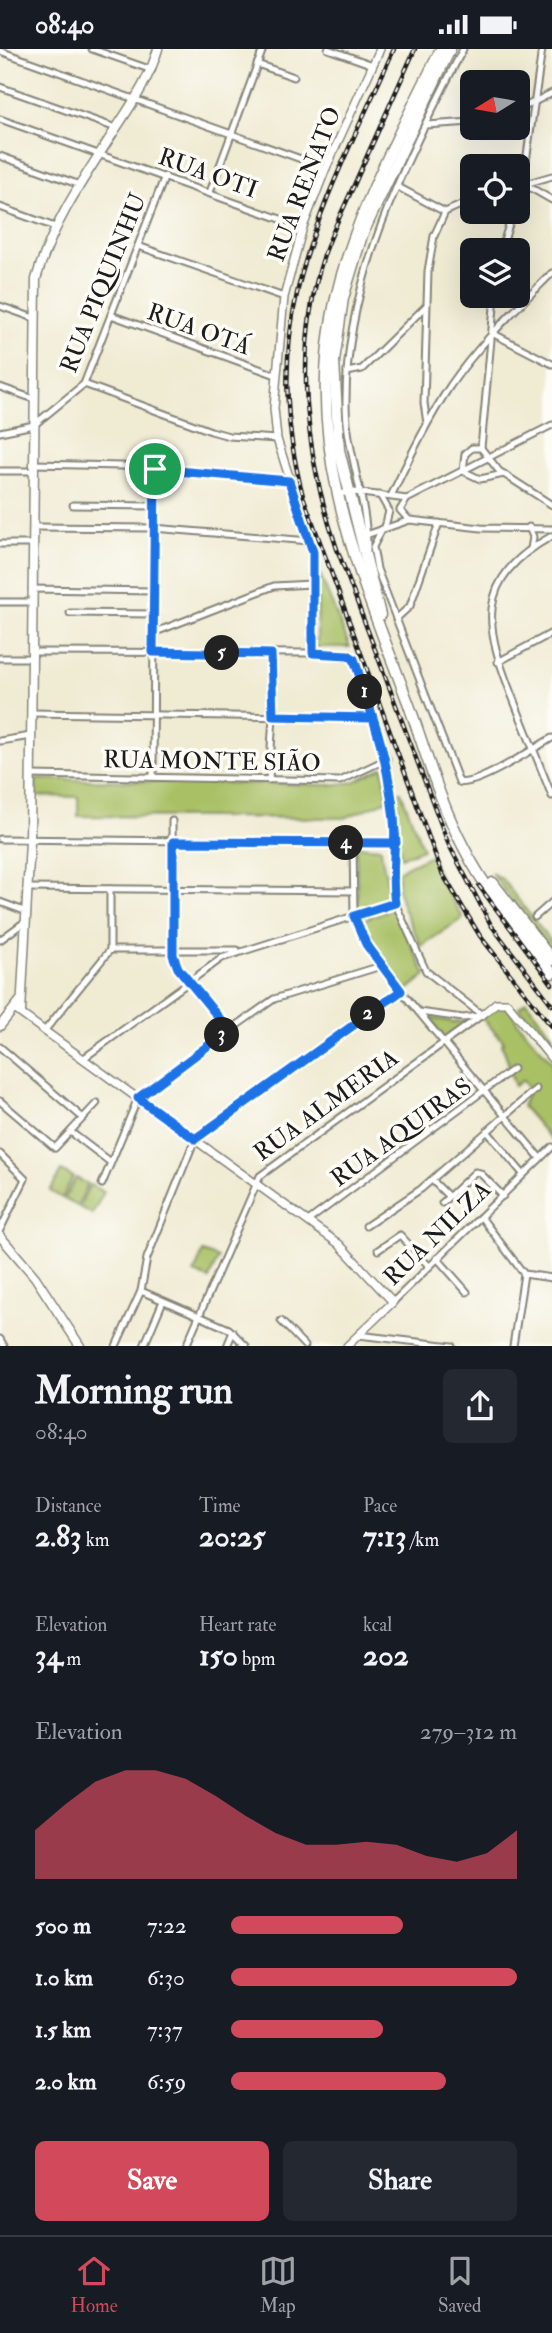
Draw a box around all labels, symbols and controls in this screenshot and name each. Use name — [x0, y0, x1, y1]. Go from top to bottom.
text: 08:40 — [35, 9, 94, 41]
north arrow — [460, 70, 530, 140]
map controls — [460, 70, 530, 308]
street label: RUA RENATO — [261, 102, 348, 266]
street label: RUA OTI — [154, 141, 262, 206]
button: locate — [460, 154, 530, 224]
street label: RUA PIQUINHU — [53, 189, 154, 378]
button: layers — [460, 238, 530, 308]
street label: RUA OTÁ — [143, 295, 255, 363]
pin — [125, 439, 185, 499]
icon: arrive — [136, 450, 174, 488]
pin: 5 — [204, 635, 240, 671]
text: 5 — [217, 640, 226, 664]
pin: 1 — [348, 675, 382, 709]
text: 1 — [361, 679, 368, 703]
street label: RUA MONTE SIÃO — [103, 744, 321, 779]
pin: 4 — [328, 825, 364, 861]
text: 4 — [340, 830, 351, 854]
pin: 2 — [350, 997, 386, 1031]
text: 2 — [363, 1001, 372, 1025]
pin: 3 — [204, 1017, 240, 1053]
text: 3 — [218, 1022, 225, 1046]
street label: RUA ALMERIA — [248, 1042, 405, 1168]
street label: RUA AQUIRAS — [325, 1071, 478, 1194]
street label: RUA NILZA — [377, 1174, 498, 1292]
text: Morning run — [35, 1367, 233, 1415]
button: share — [443, 1369, 517, 1443]
text: 08:40 — [35, 1417, 87, 1446]
text: Distance — [35, 1494, 101, 1518]
text: Time — [199, 1494, 241, 1518]
text: Pace — [363, 1494, 397, 1518]
text: 2.83 — [35, 1518, 82, 1555]
text: 20:25 — [199, 1518, 265, 1555]
text: 7:13 — [363, 1518, 406, 1555]
text: km — [82, 1528, 109, 1552]
text: /km — [406, 1528, 439, 1552]
text: Elevation — [35, 1613, 107, 1637]
text: Heart rate — [199, 1613, 276, 1637]
text: kcal — [363, 1613, 392, 1637]
text: 34 — [35, 1637, 63, 1674]
text: 150 — [199, 1637, 238, 1674]
text: 202 — [363, 1637, 409, 1674]
text: m — [63, 1647, 81, 1671]
text: bpm — [238, 1647, 276, 1671]
text: Elevation — [35, 1717, 123, 1746]
text: 279–312 m — [420, 1717, 517, 1746]
text: 500 m — [35, 1911, 91, 1940]
text: 7:22 — [147, 1911, 187, 1940]
text: 1.0 km — [35, 1963, 93, 1992]
text: 6:30 — [147, 1963, 185, 1992]
text: 1.5 km — [35, 2015, 91, 2044]
text: 7:37 — [147, 2015, 183, 2044]
text: 2.0 km — [35, 2067, 97, 2096]
text: 6:59 — [147, 2067, 186, 2096]
button: Save — [35, 2141, 269, 2221]
button: Share — [283, 2141, 517, 2221]
tab: Home — [71, 2252, 118, 2318]
tab: Map — [259, 2252, 297, 2318]
tab: Saved — [438, 2252, 481, 2318]

